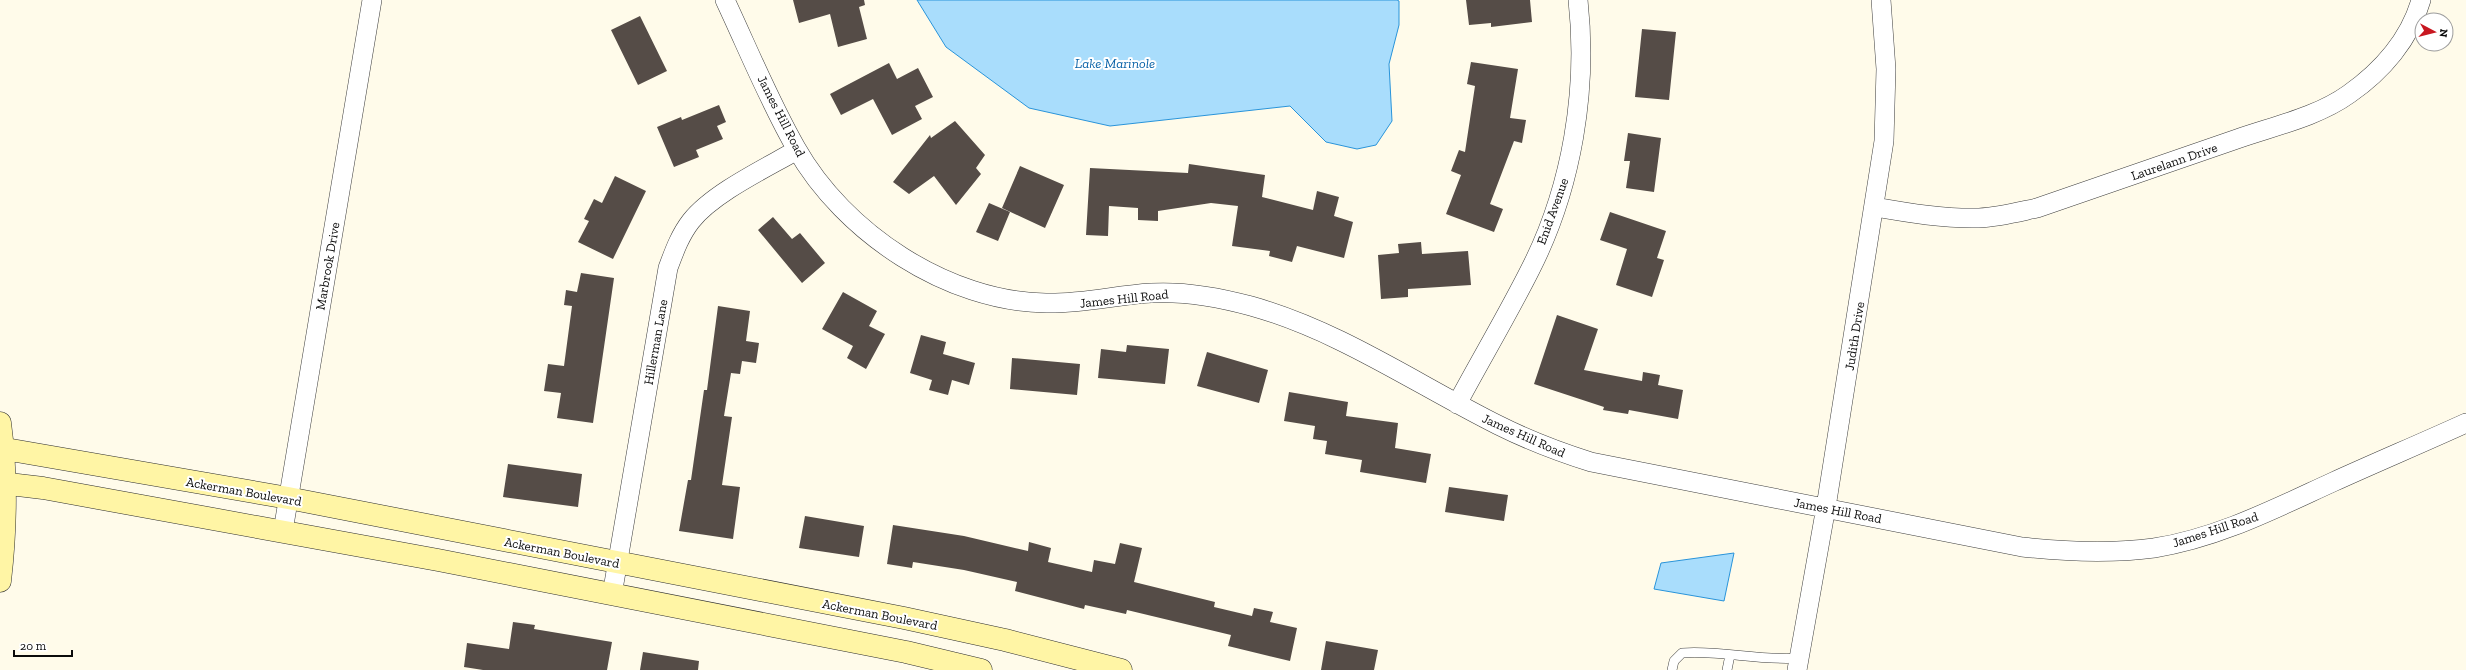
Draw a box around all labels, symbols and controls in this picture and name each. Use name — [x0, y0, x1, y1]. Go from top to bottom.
north arrow — [2414, 12, 2454, 52]
text: N — [2436, 28, 2450, 39]
water label: Lake Marinole — [1075, 55, 1155, 72]
street label: James Hill Road — [755, 73, 808, 159]
street label: Laurelann Drive — [2129, 140, 2219, 183]
street label: Enid Avenue — [1534, 176, 1571, 246]
street label: Marbrook Drive — [312, 221, 343, 311]
street label: James Hill Road — [1079, 286, 1169, 311]
street label: Hillerman Lane — [641, 298, 670, 386]
street label: Judith Drive — [1842, 301, 1867, 371]
street label: James Hill Road — [1480, 410, 1568, 460]
street label: Ackerman Boulevard — [185, 474, 303, 509]
street label: James Hill Road — [1793, 495, 1883, 526]
street label: James Hill Road — [2170, 509, 2260, 550]
street label: Ackerman Boulevard — [503, 534, 621, 571]
street label: Ackerman Boulevard — [821, 596, 939, 633]
scale bar — [14, 632, 72, 658]
text: 20 m — [20, 639, 47, 653]

